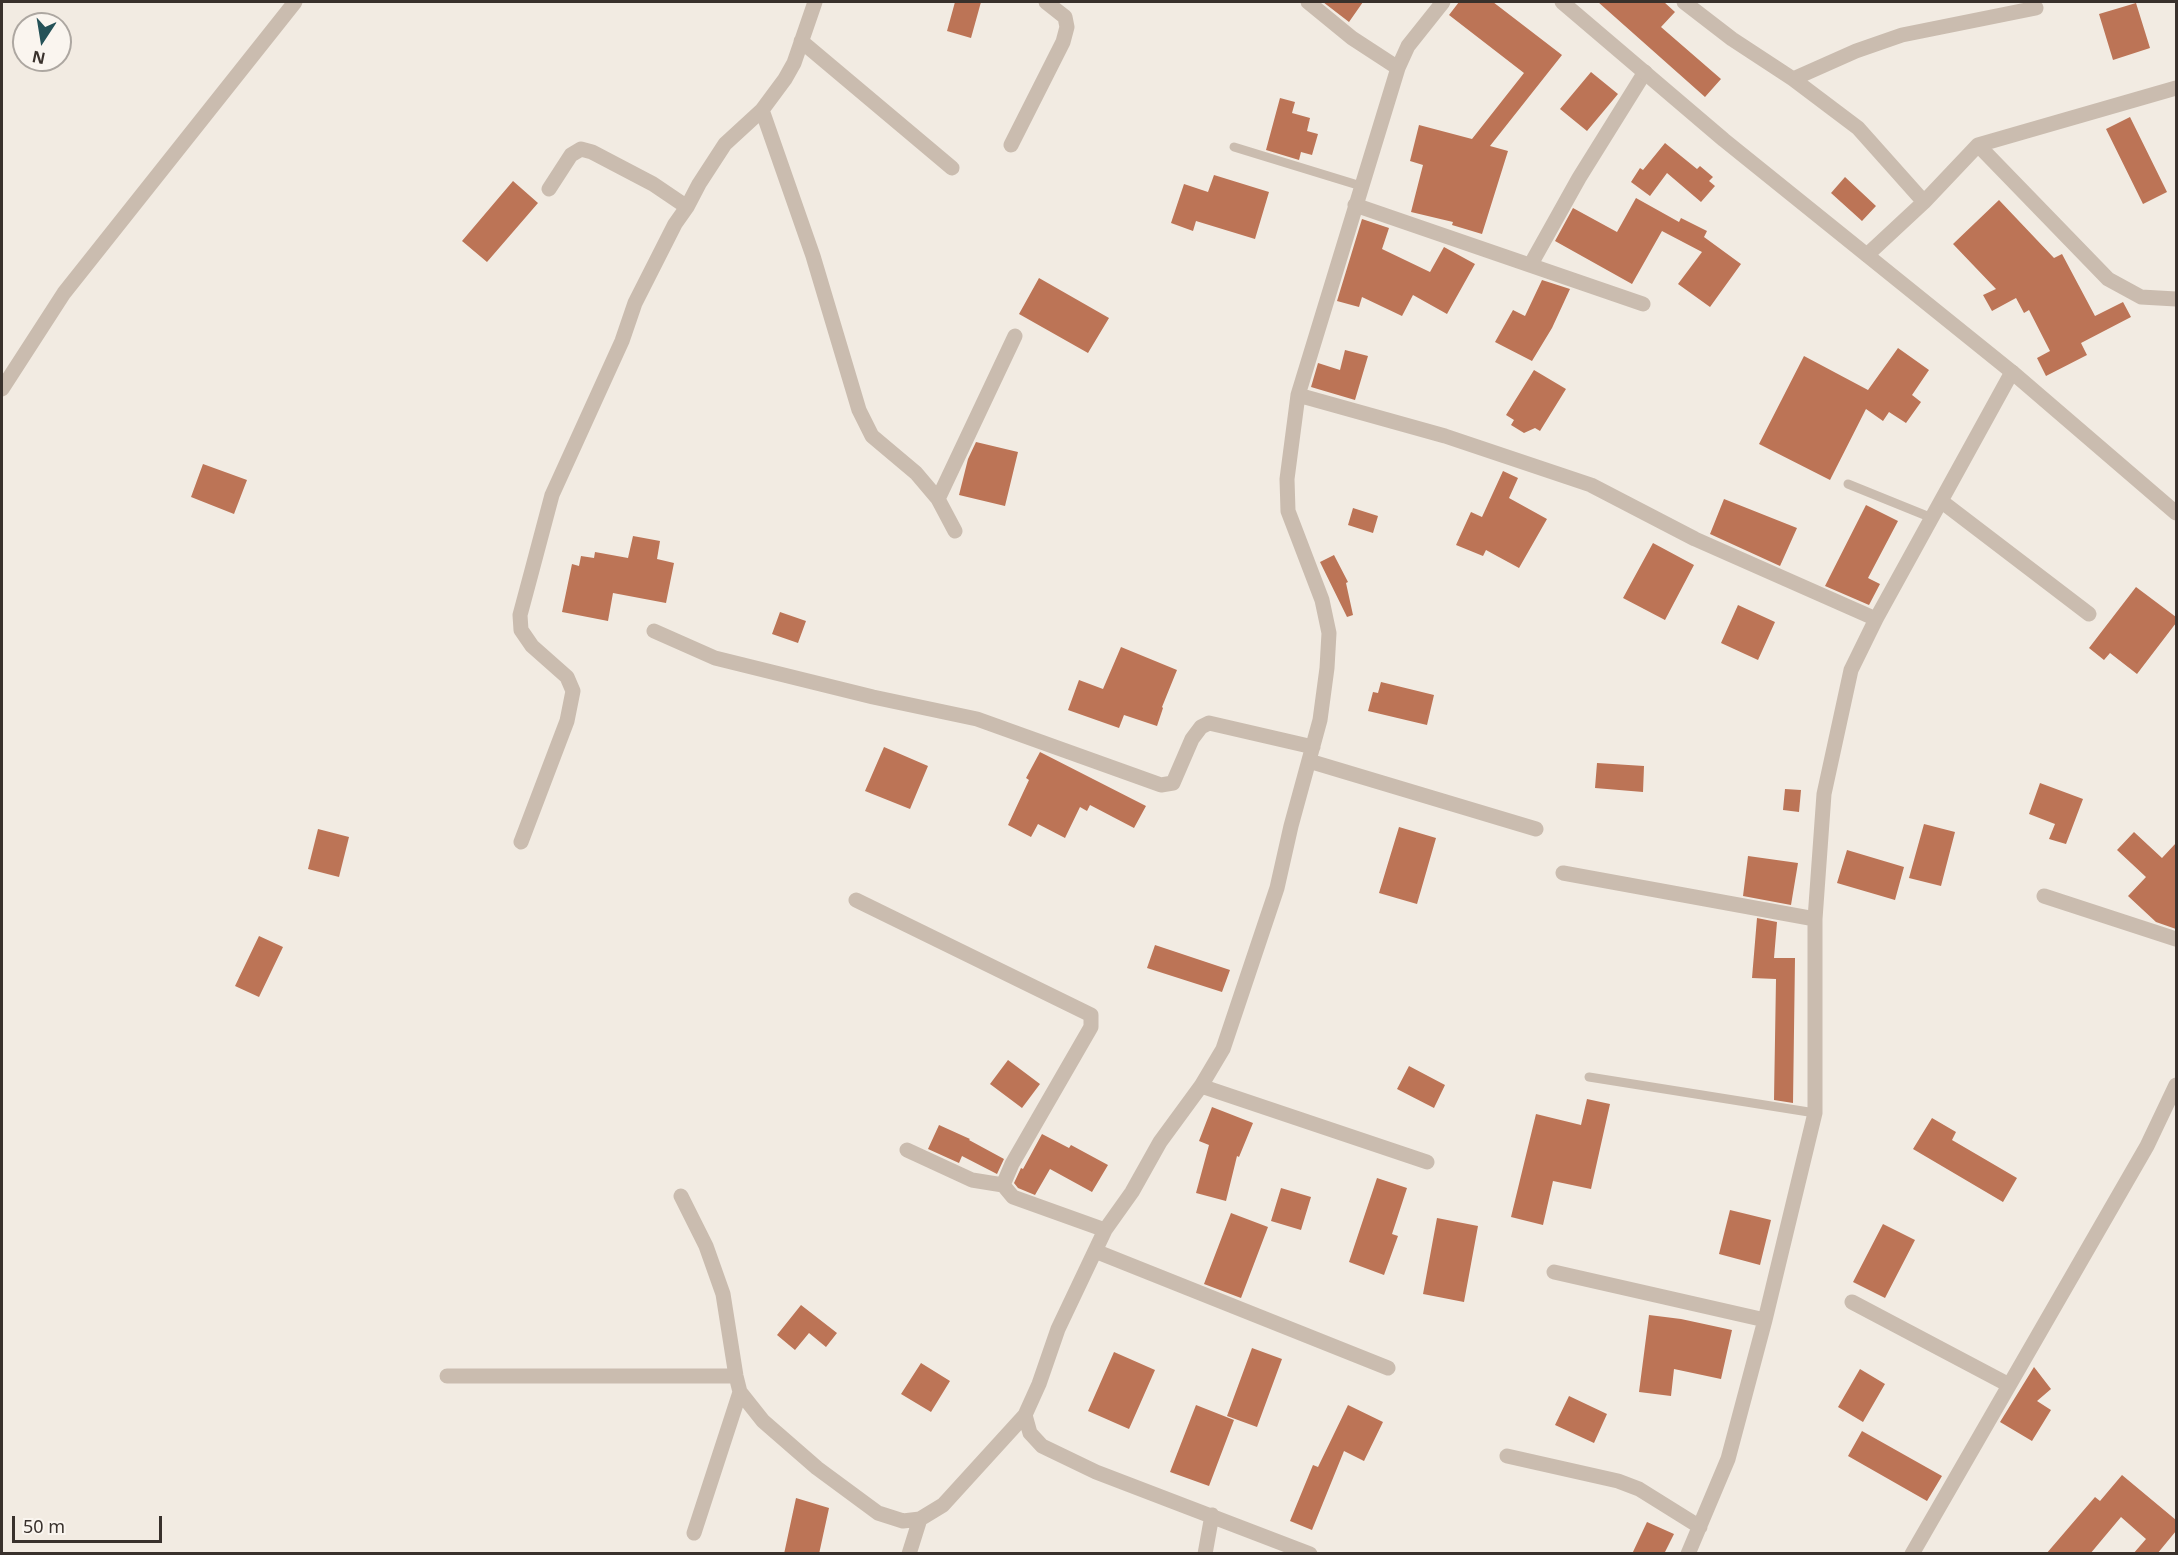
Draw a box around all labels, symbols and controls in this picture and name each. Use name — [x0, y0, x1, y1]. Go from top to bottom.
north arrow — [12, 12, 72, 72]
text: N — [30, 46, 47, 70]
scale bar — [15, 1504, 165, 1542]
text: 50 m — [23, 1514, 65, 1538]

